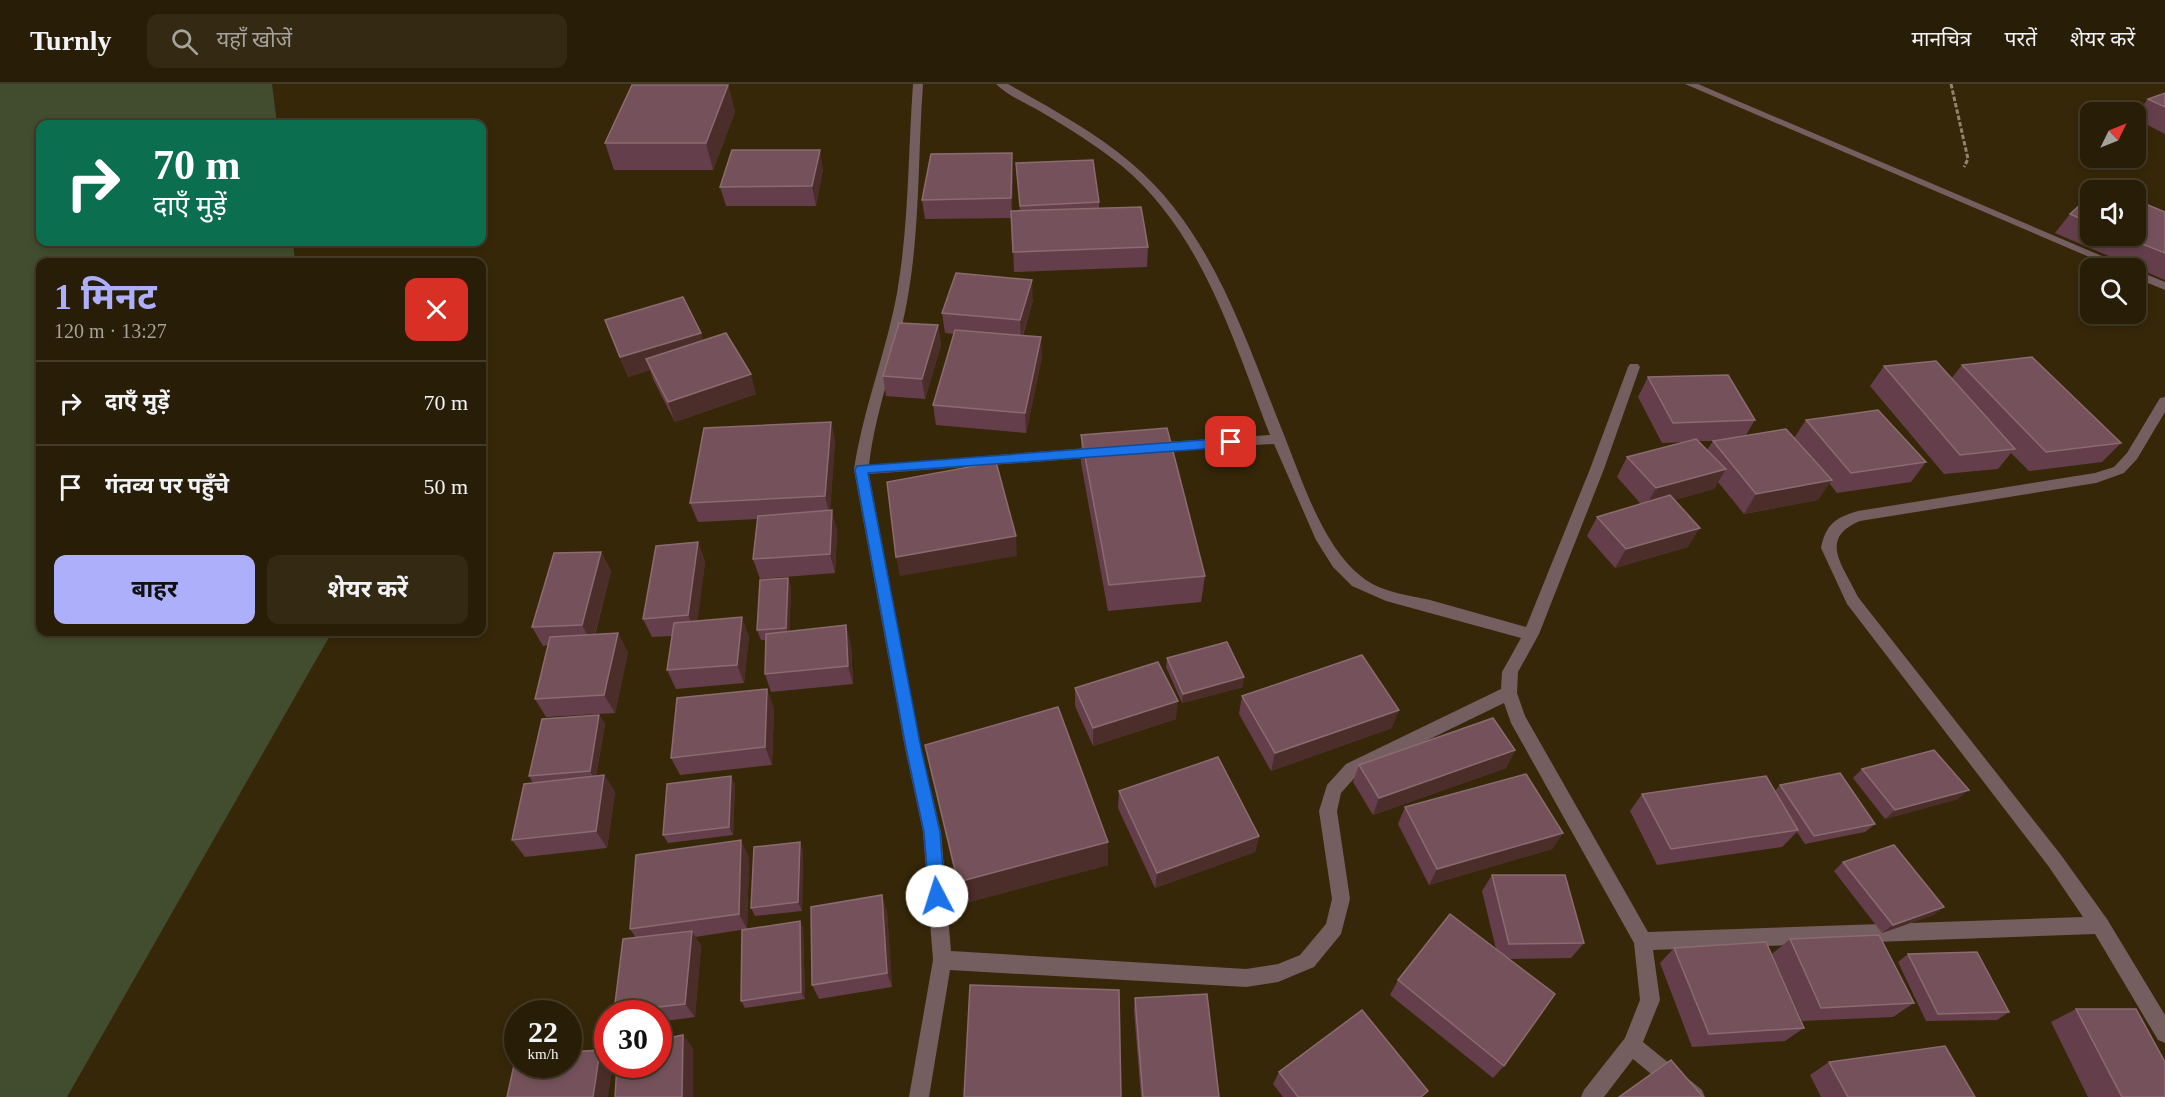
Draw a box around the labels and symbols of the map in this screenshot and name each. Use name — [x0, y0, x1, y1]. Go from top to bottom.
north arrow — [2080, 102, 2146, 168]
pin — [1205, 416, 1256, 467]
position arrow — [905, 864, 969, 928]
speed limit sign: 30 — [594, 1000, 672, 1078]

